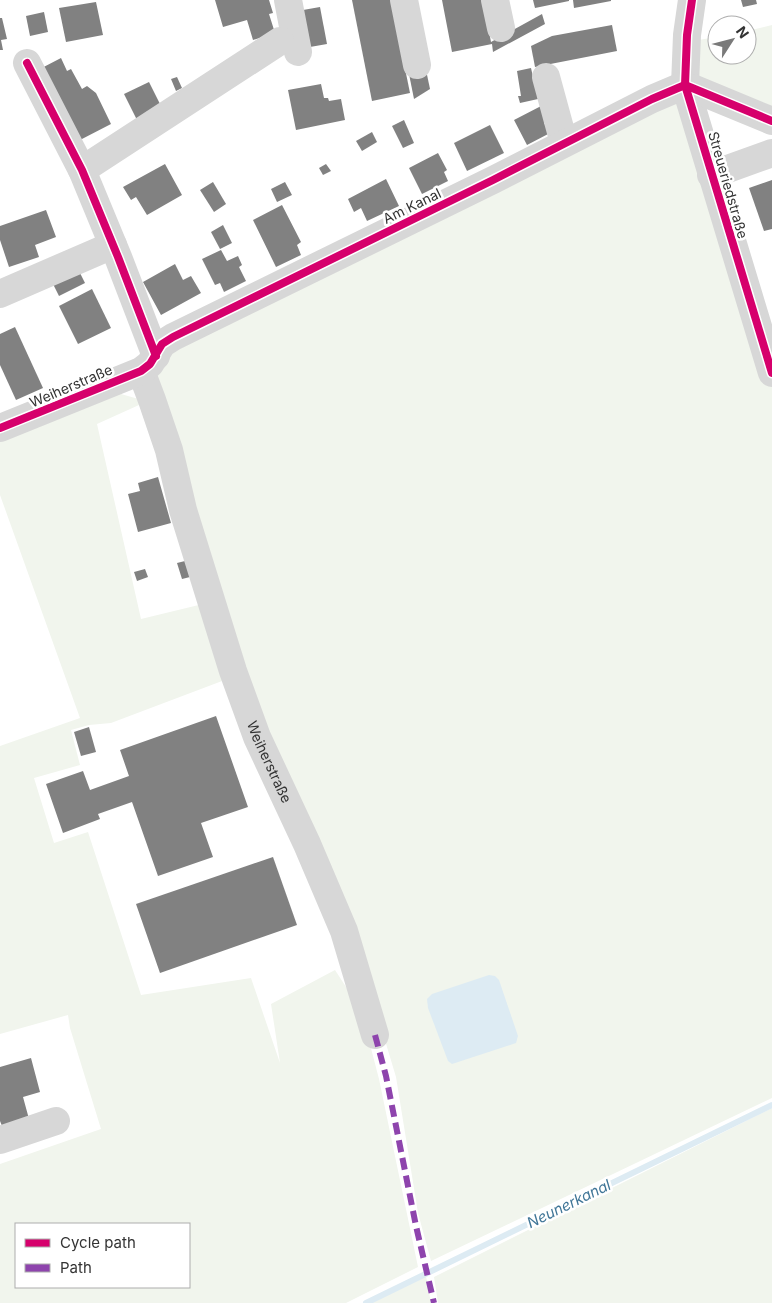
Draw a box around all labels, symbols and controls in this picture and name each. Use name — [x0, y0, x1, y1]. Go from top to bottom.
north arrow — [707, 15, 757, 65]
text: N — [733, 23, 753, 41]
street label: Streueriedstraße — [705, 129, 752, 240]
street label: Am Kanal — [380, 184, 444, 227]
street label: Weiherstraße — [27, 360, 115, 411]
street label: Weiherstraße — [244, 718, 296, 806]
water label: Neunerkanal — [524, 1175, 614, 1232]
legend — [15, 1223, 190, 1288]
text: Cycle path — [60, 1233, 136, 1252]
text: Path — [60, 1258, 92, 1277]

